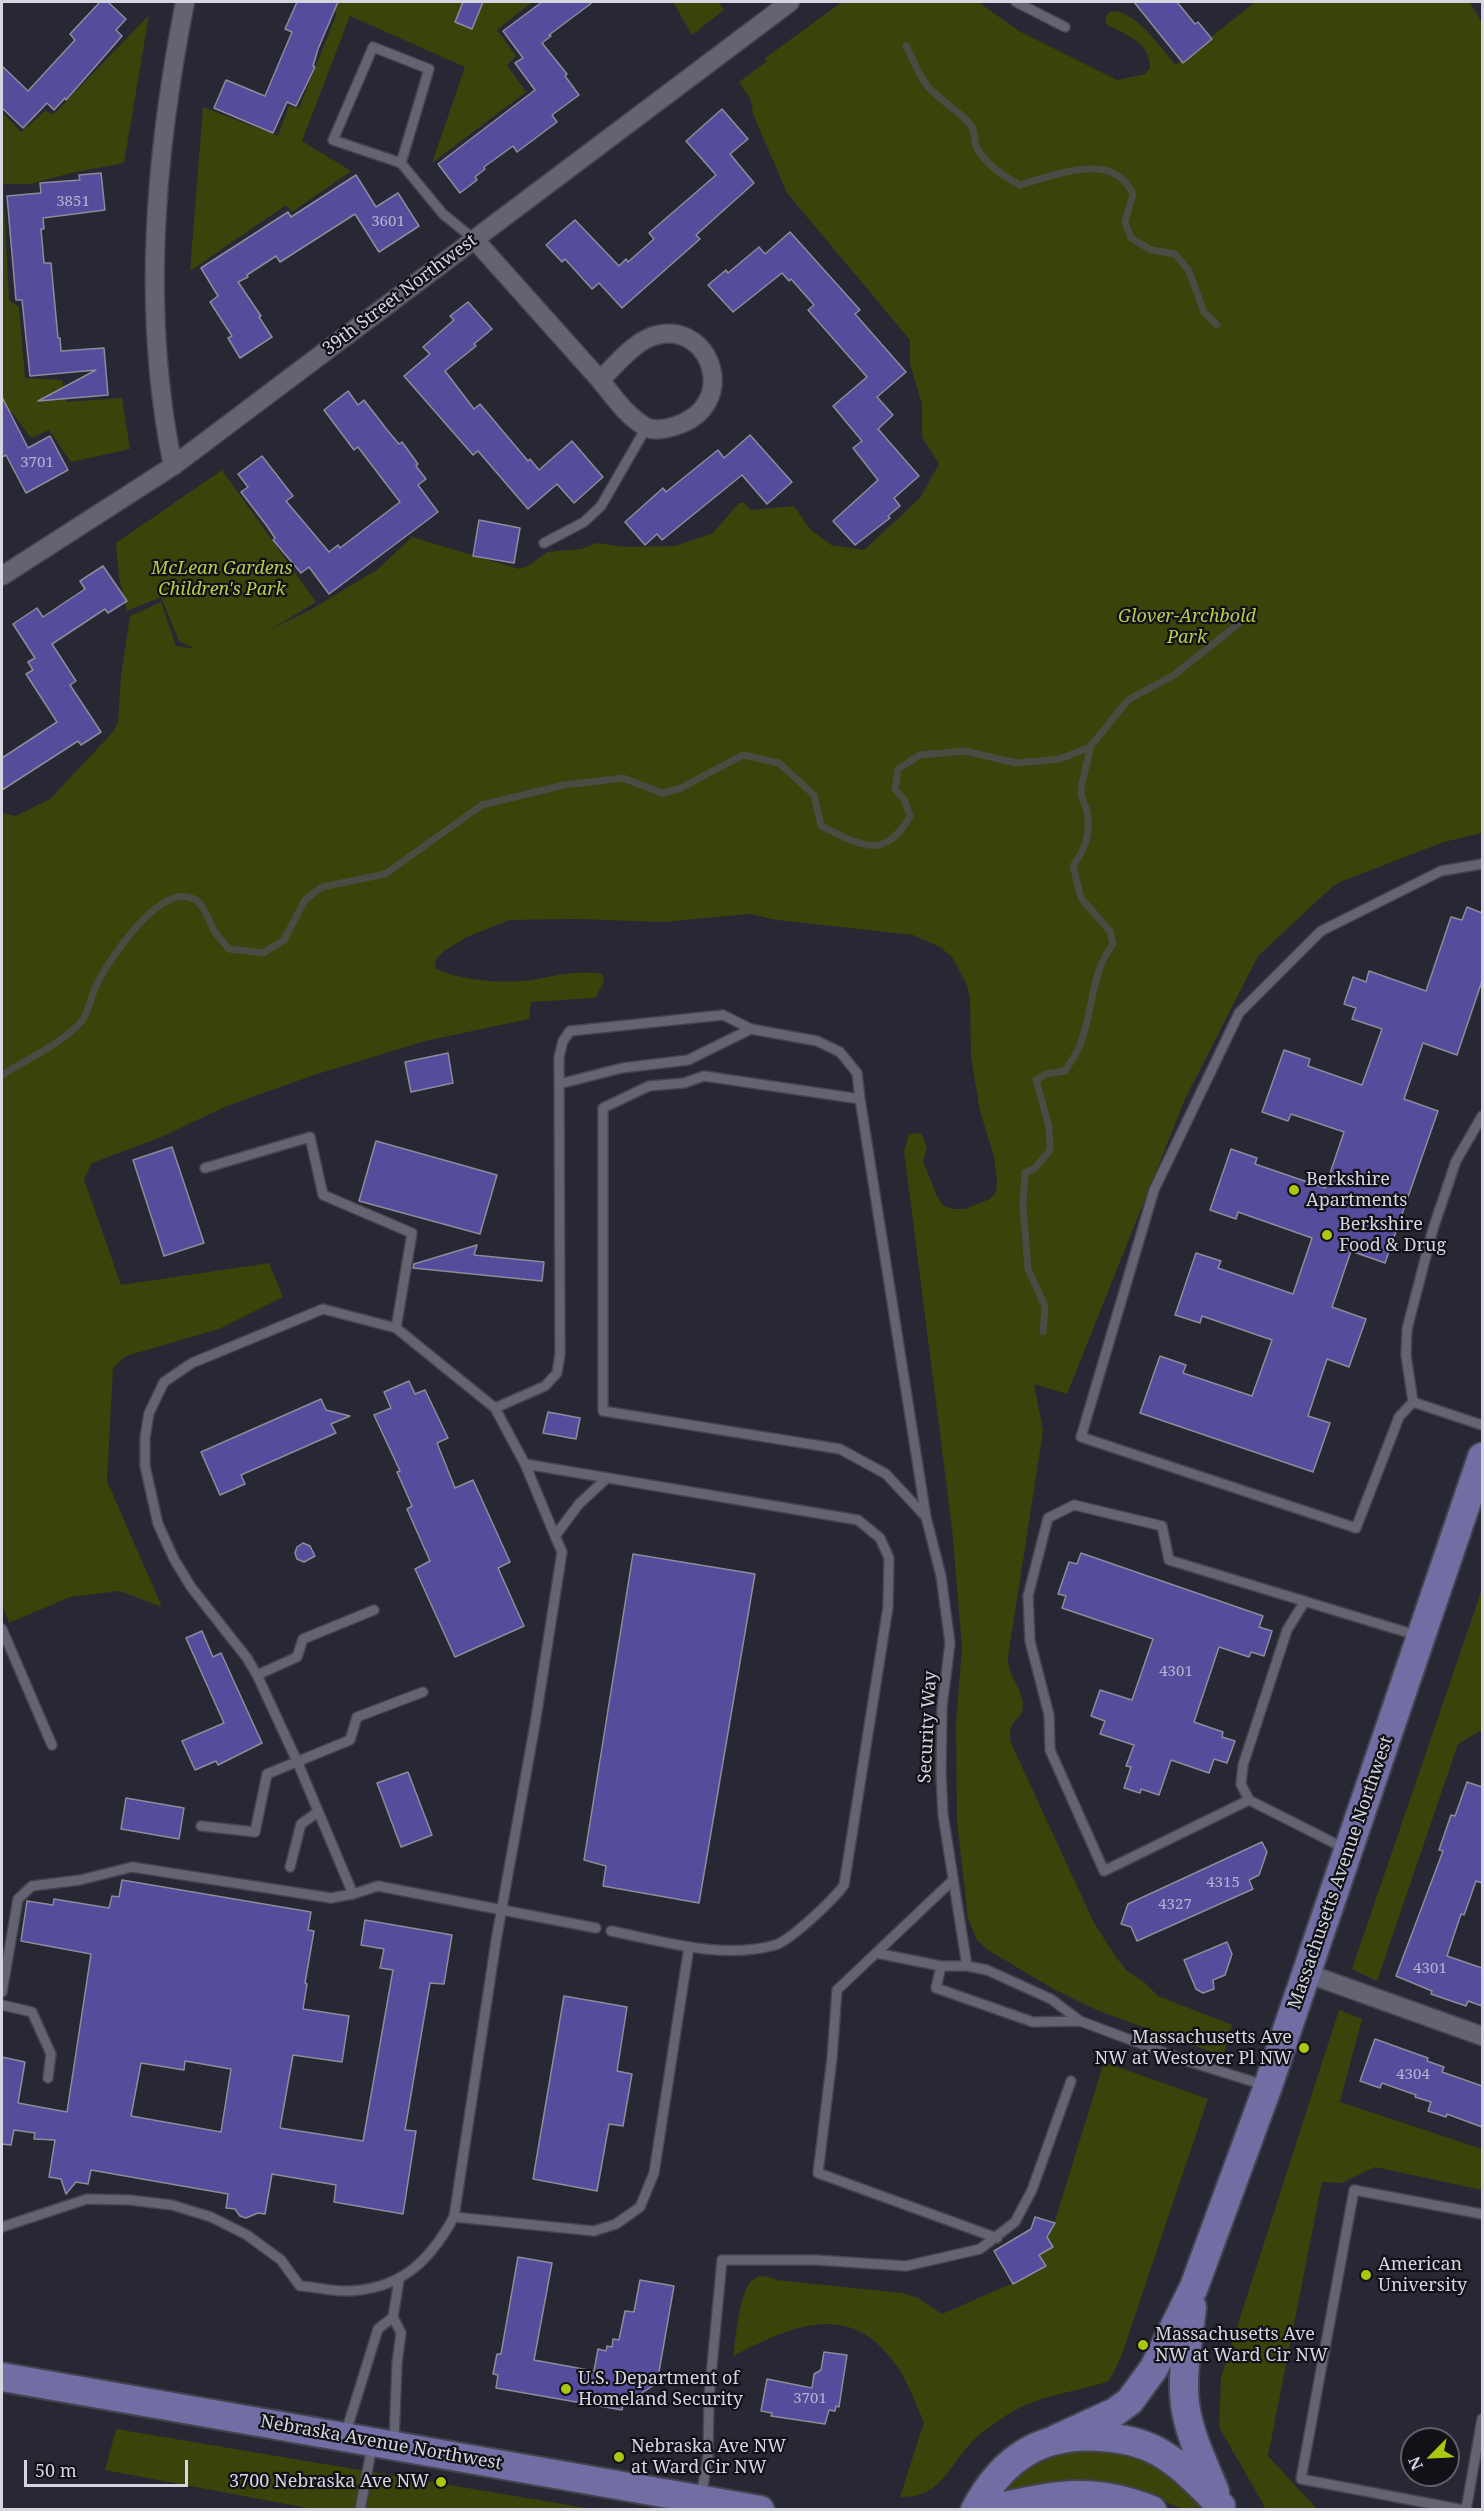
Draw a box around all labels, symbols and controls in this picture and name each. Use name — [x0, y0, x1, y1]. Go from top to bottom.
house number: 3851 — [56, 193, 90, 211]
house number: 3601 — [371, 213, 405, 231]
street label: 39th Street Northwest — [319, 230, 481, 360]
house number: 3701 — [20, 454, 54, 472]
park label: McLean Gardens Children's Park — [151, 558, 293, 600]
park label: Glover-Archbold Park — [1118, 606, 1256, 648]
place label: Berkshire Apartments — [1306, 1169, 1407, 1212]
marker: Berkshire Apartments — [1287, 1183, 1301, 1197]
place label: Berkshire Food & Drug — [1339, 1214, 1446, 1256]
marker: Berkshire Food & Drug — [1320, 1228, 1334, 1242]
house number: 4301 — [1159, 1663, 1193, 1681]
street label: Security Way — [914, 1670, 942, 1784]
street label: Massachusetts Avenue Northwest — [1284, 1734, 1398, 2012]
house number: 4315 — [1206, 1874, 1240, 1892]
house number: 4327 — [1158, 1896, 1192, 1914]
house number: 4301 — [1413, 1960, 1447, 1978]
place label: Massachusetts Ave NW at Westover Pl NW — [1094, 2027, 1292, 2070]
marker: Massachusetts Ave NW at Westover Pl NW — [1297, 2041, 1311, 2055]
house number: 4304 — [1396, 2066, 1430, 2084]
place label: American University — [1378, 2254, 1467, 2296]
marker: American University — [1359, 2268, 1373, 2282]
place label: Massachusetts Ave NW at Ward Cir NW — [1155, 2324, 1328, 2366]
marker: Massachusetts Ave NW at Ward Cir NW — [1136, 2338, 1150, 2352]
place label: U.S. Department of Homeland Security — [578, 2368, 743, 2410]
marker: U.S. Department of Homeland Security — [559, 2382, 573, 2396]
house number: 3701 — [793, 2390, 827, 2408]
street label: Nebraska Avenue Northwest — [258, 2411, 504, 2475]
north arrow — [1400, 2427, 1460, 2487]
place label: Nebraska Ave NW at Ward Cir NW — [631, 2436, 786, 2478]
scale bar — [27, 2448, 190, 2486]
marker: Nebraska Ave NW at Ward Cir NW — [612, 2450, 626, 2464]
text: N — [1403, 2453, 1428, 2474]
text: 50 m — [35, 2458, 77, 2482]
place label: 3700 Nebraska Ave NW — [229, 2471, 429, 2493]
marker: 3700 Nebraska Ave NW — [434, 2475, 448, 2489]

